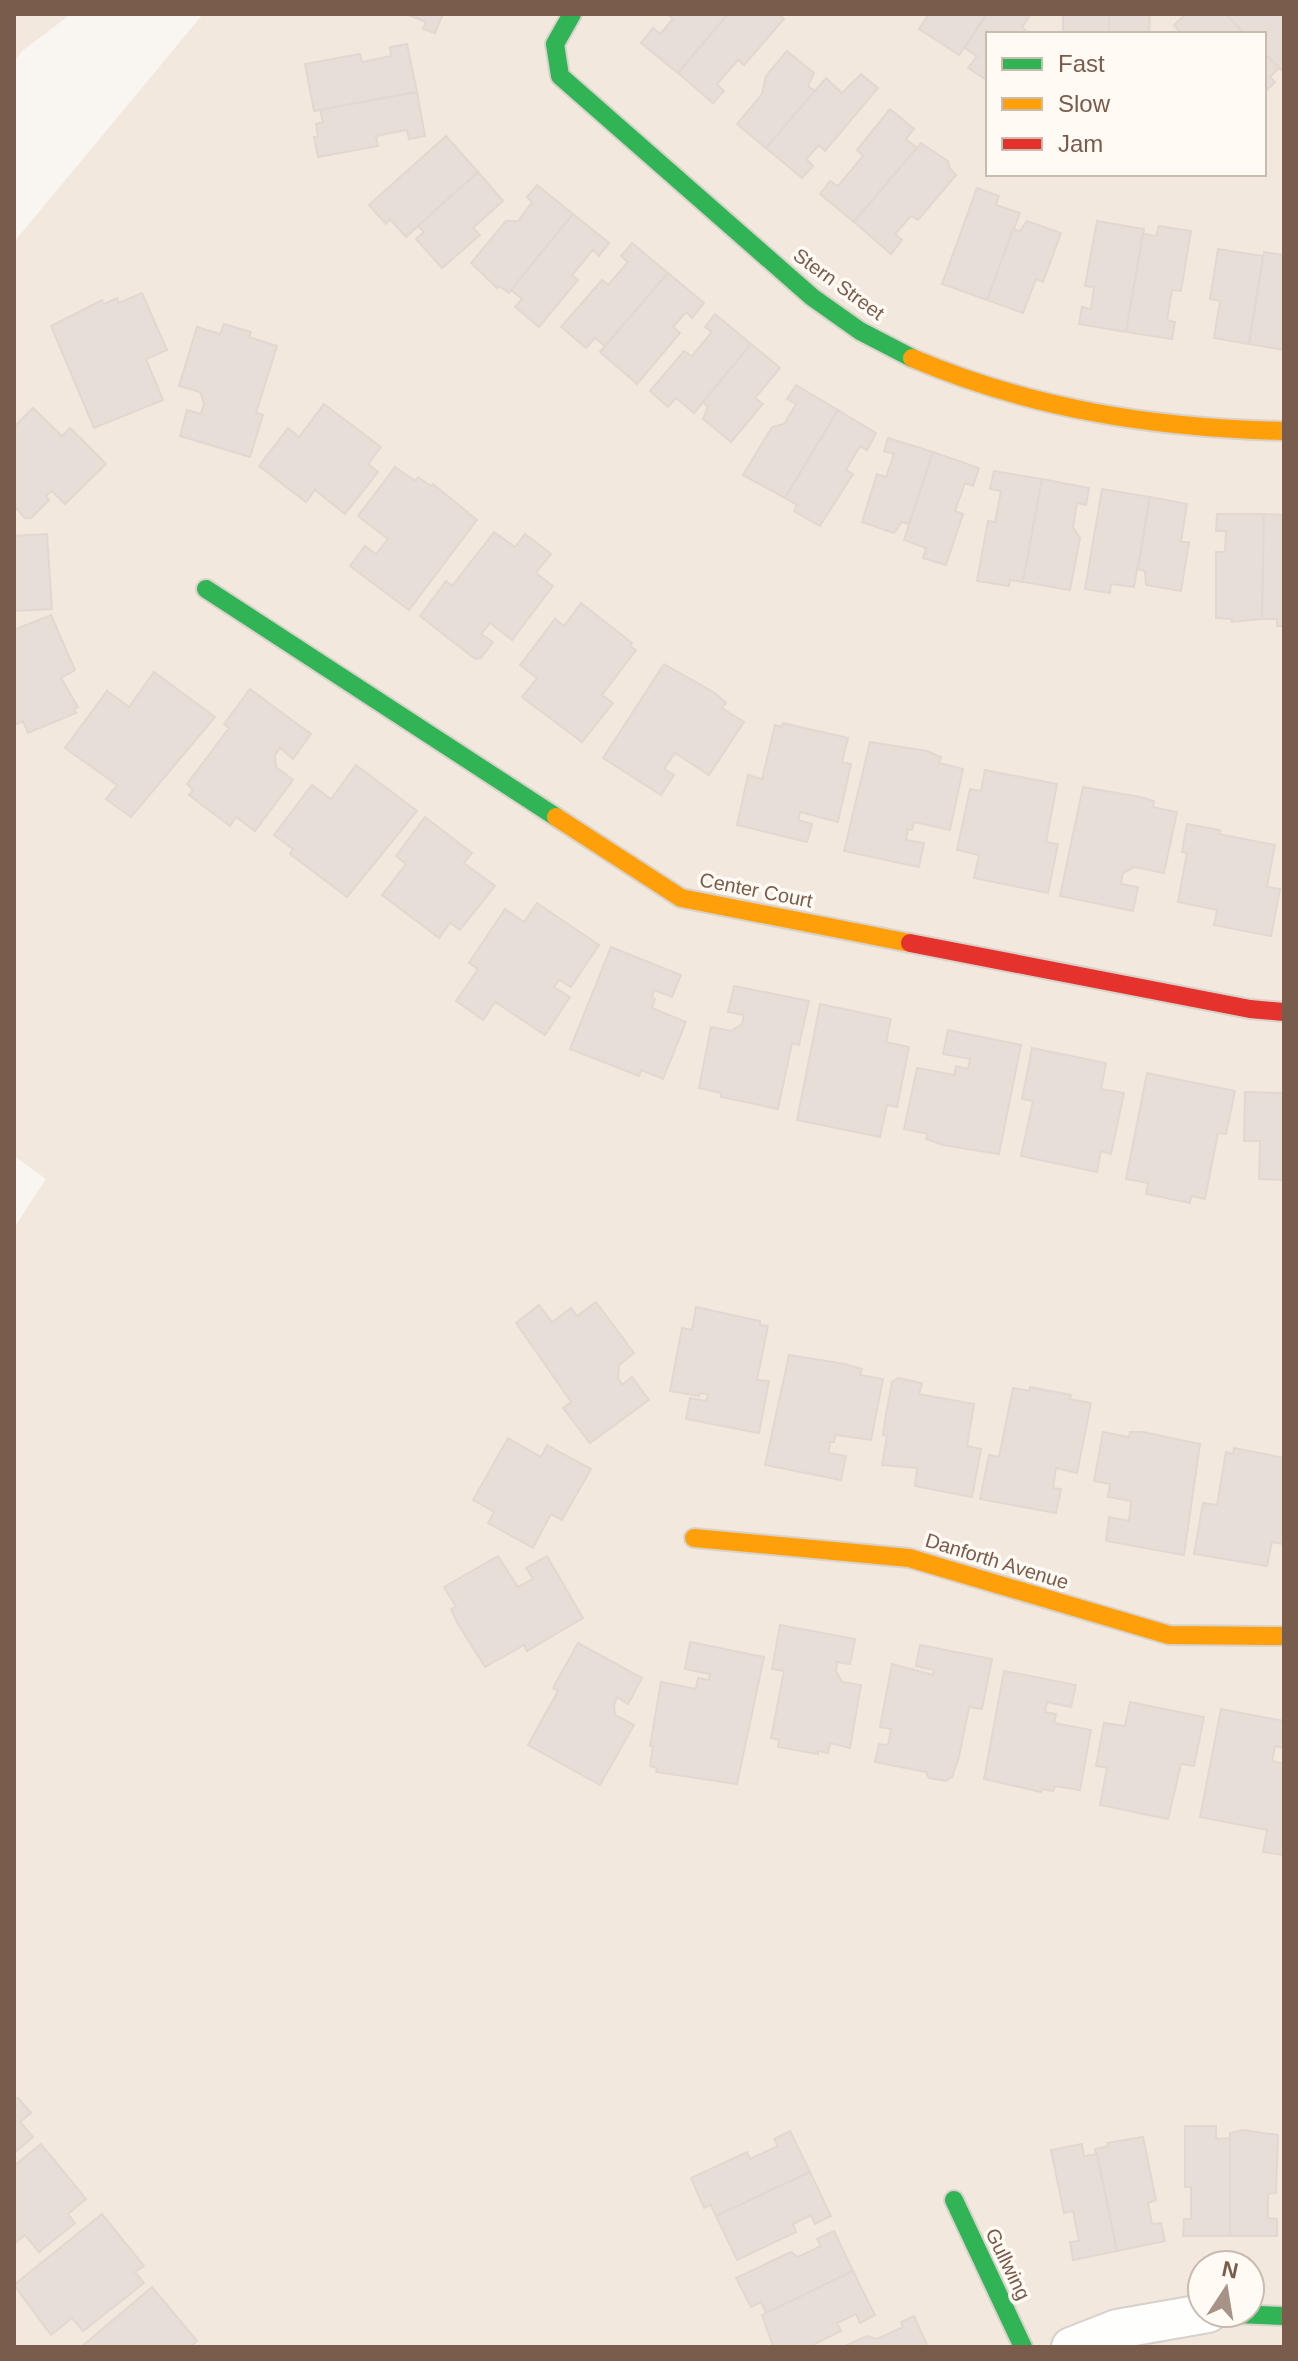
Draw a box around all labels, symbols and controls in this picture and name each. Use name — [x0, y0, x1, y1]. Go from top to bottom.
legend — [986, 32, 1266, 176]
text: Fast — [1058, 50, 1105, 77]
text: Slow — [1058, 90, 1111, 117]
text: Jam — [1058, 130, 1103, 157]
street label: Stern Street — [789, 244, 889, 325]
street label: Center Court — [698, 868, 815, 912]
street label: Danforth Avenue — [923, 1529, 1071, 1593]
street label: Gullwing — [981, 2225, 1035, 2303]
north arrow — [1186, 2249, 1266, 2329]
text: N — [1220, 2256, 1240, 2284]

